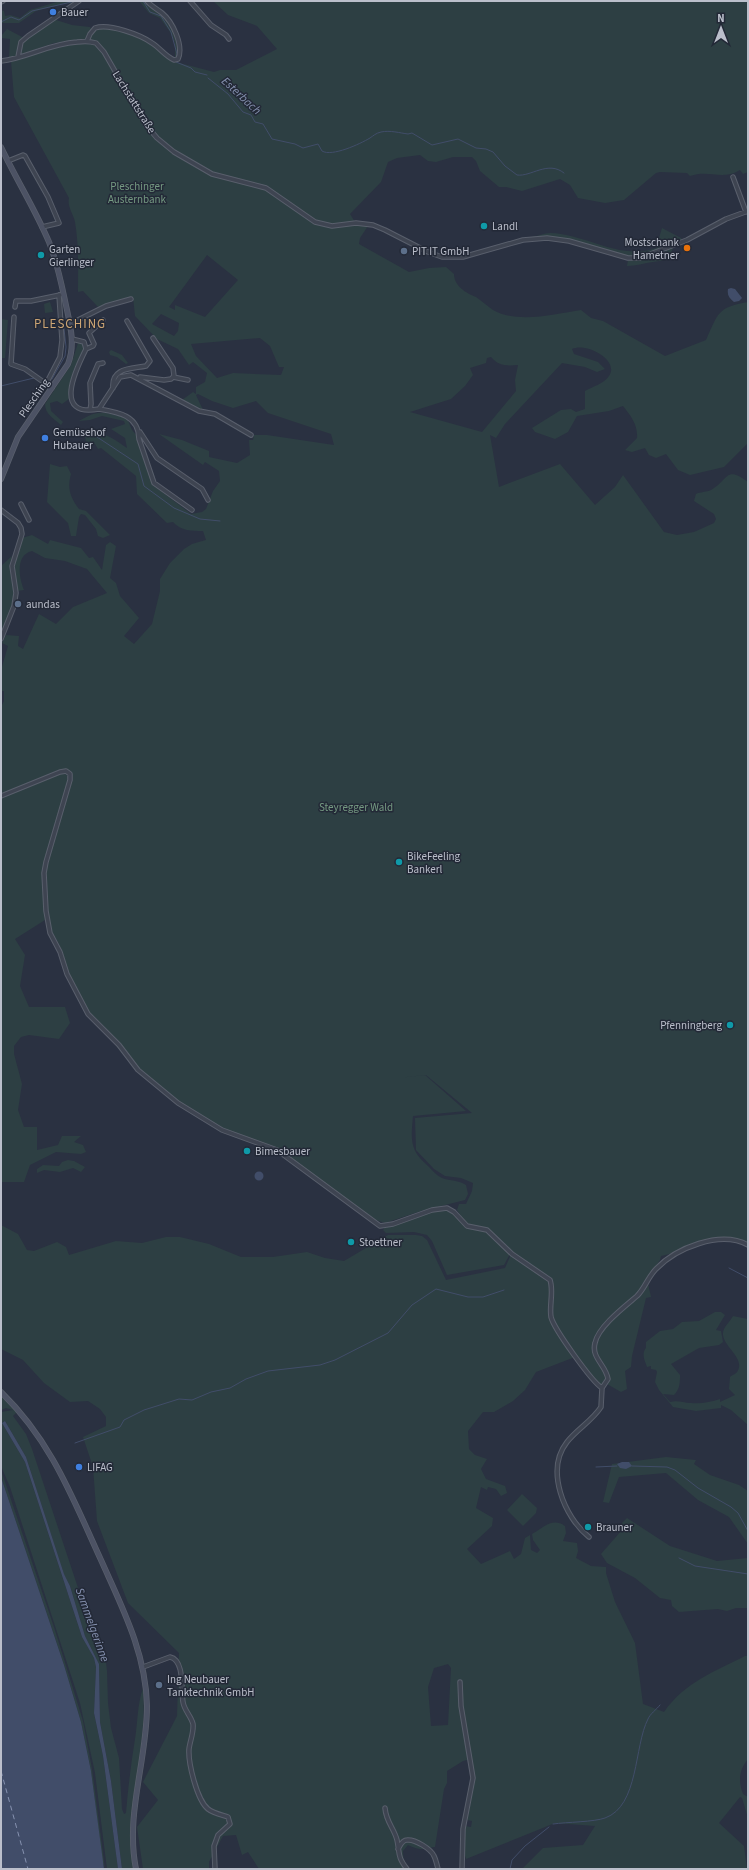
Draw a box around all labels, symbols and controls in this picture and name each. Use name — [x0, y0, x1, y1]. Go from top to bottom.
place label: Bauer — [61, 5, 88, 20]
marker: Bauer — [48, 7, 58, 17]
north arrow — [701, 8, 741, 48]
text: N — [717, 11, 725, 26]
street label: Lachstattstraße — [109, 68, 160, 137]
water label: Esterbach — [217, 73, 265, 119]
park label: Pleschinger Austernbank — [108, 179, 167, 207]
place label: Landl — [492, 219, 518, 234]
marker: Landl — [479, 221, 489, 231]
place label: Mostschank Hametner — [624, 235, 680, 263]
place label: Garten Gierlinger — [49, 242, 94, 270]
marker: Mostschank Hametner — [682, 243, 692, 253]
place label: PIT IT GmbH — [412, 244, 469, 259]
marker: PIT IT GmbH — [399, 246, 409, 256]
marker: Garten Gierlinger — [36, 250, 46, 260]
district label: PLESCHING — [34, 315, 106, 333]
street label: Plesching — [15, 375, 53, 420]
place label: Gemüsehof Hubauer — [53, 425, 106, 453]
marker: Gemüsehof Hubauer — [40, 433, 50, 443]
place label: aundas — [26, 597, 60, 612]
marker: aundas — [13, 599, 23, 609]
park label: Steyregger Wald — [319, 800, 393, 815]
place label: BikeFeeling Bankerl — [407, 849, 461, 877]
marker: BikeFeeling Bankerl — [394, 857, 404, 867]
place label: Pfenningberg — [660, 1018, 722, 1033]
marker: Pfenningberg — [725, 1020, 735, 1030]
place label: Bimesbauer — [255, 1144, 310, 1159]
marker: Bimesbauer — [242, 1146, 252, 1156]
place label: Stoettner — [359, 1235, 402, 1250]
marker: Stoettner — [346, 1237, 356, 1247]
place label: LIFAG — [87, 1460, 113, 1475]
marker: LIFAG — [74, 1462, 84, 1472]
place label: Brauner — [596, 1520, 633, 1535]
marker: Brauner — [583, 1522, 593, 1532]
water label: Sammelgerinne — [71, 1586, 113, 1665]
place label: Ing Neubauer Tanktechnik GmbH — [167, 1672, 254, 1700]
marker: Ing Neubauer Tanktechnik GmbH — [154, 1680, 164, 1690]

